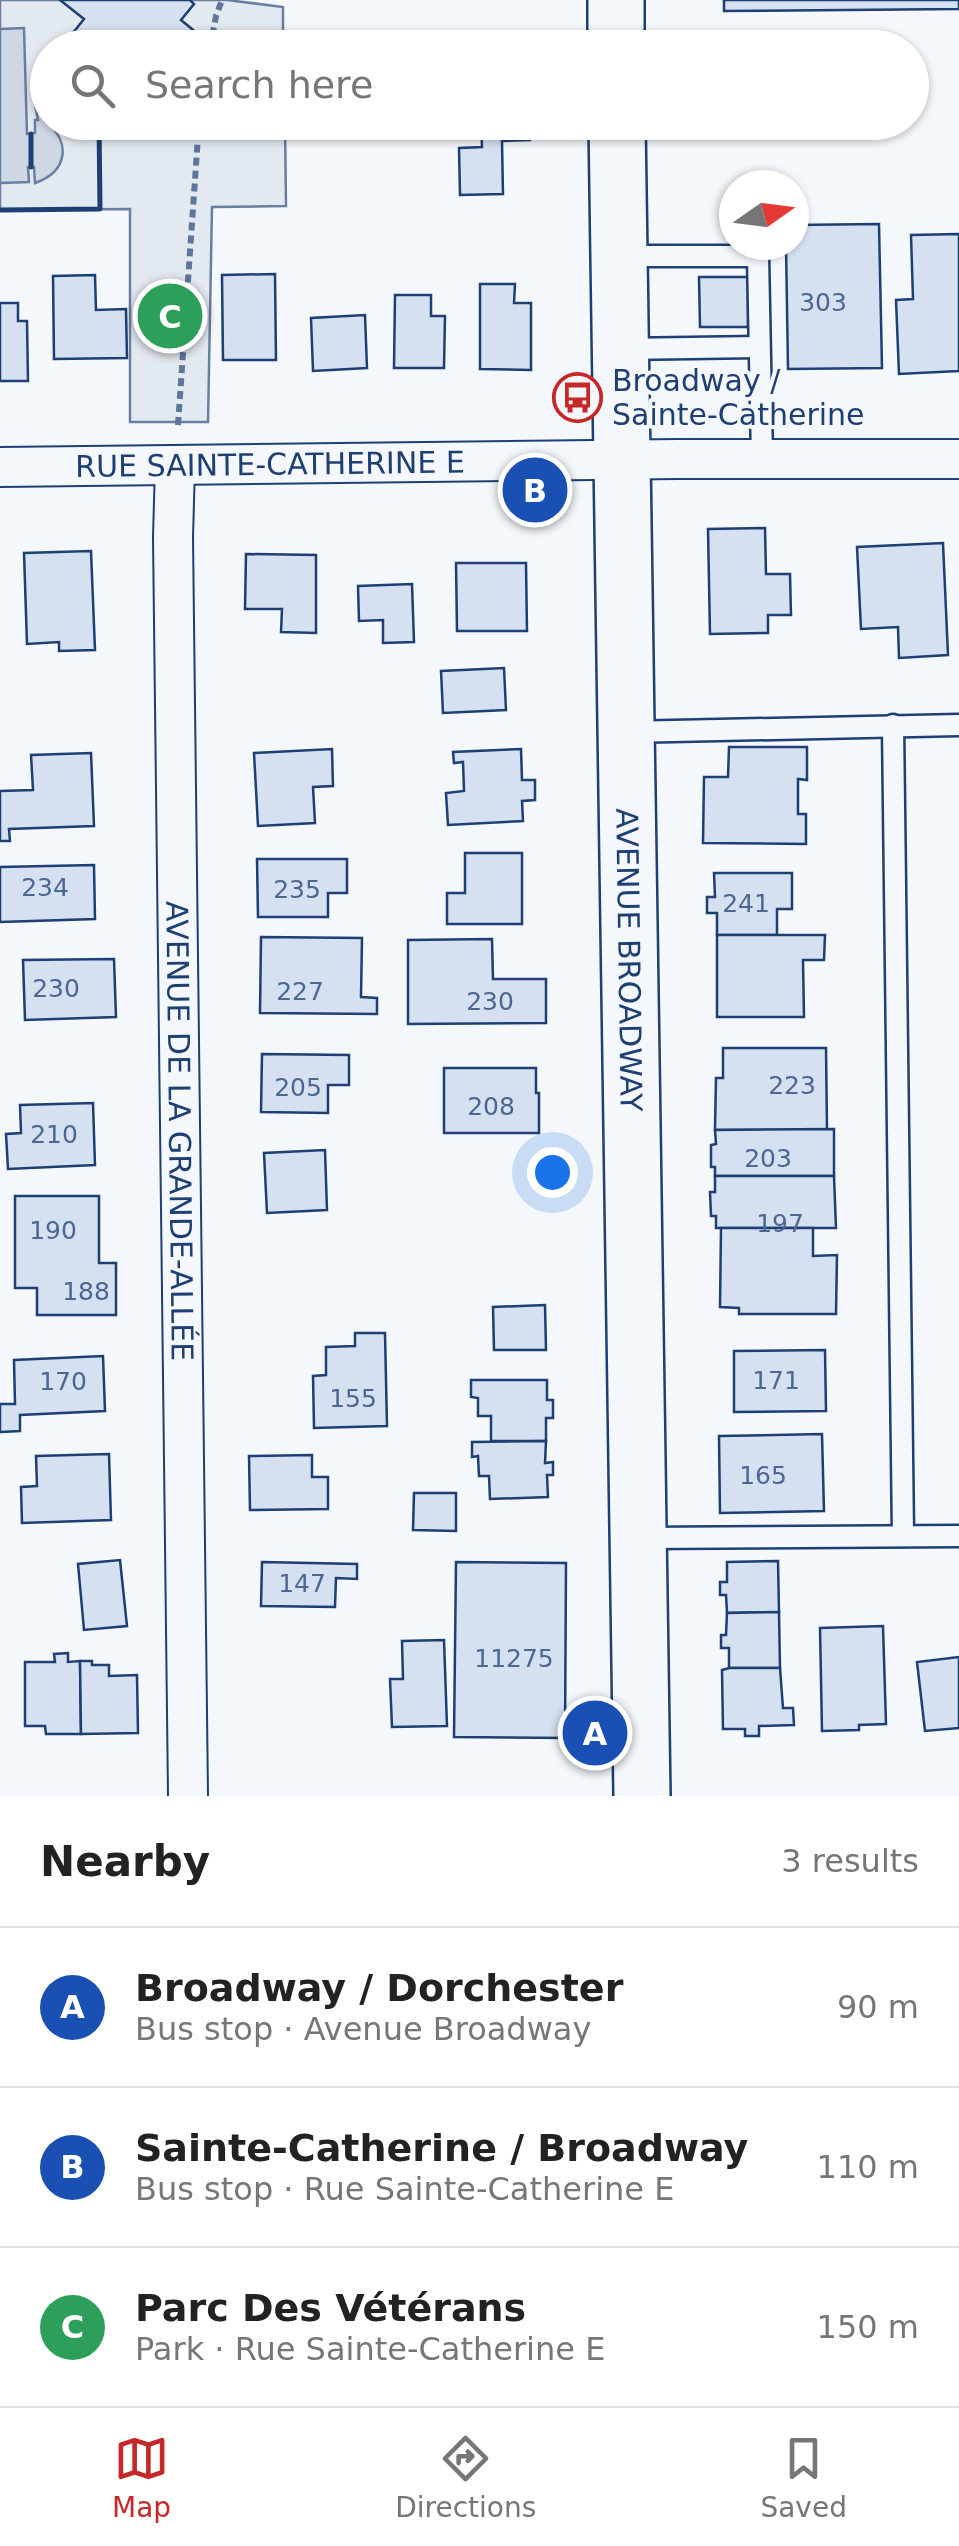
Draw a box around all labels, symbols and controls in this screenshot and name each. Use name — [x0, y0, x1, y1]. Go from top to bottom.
search box — [30, 30, 929, 140]
icon: search — [65, 58, 120, 113]
text: Search here — [145, 63, 373, 107]
north arrow — [719, 170, 809, 260]
pin: C — [138, 278, 202, 354]
house number: 303 — [799, 288, 847, 317]
place label: Broadway / Sainte-Catherine — [612, 363, 865, 432]
bus stop icon: Broadway / Sainte-Catherine — [551, 371, 603, 423]
street label: RUE SAINTE-CATHERINE E — [75, 444, 465, 484]
pin: B — [502, 452, 568, 528]
street label: AVENUE BROADWAY — [610, 808, 649, 1113]
house number: 234 — [21, 873, 69, 902]
house number: 235 — [273, 875, 321, 904]
house number: 241 — [722, 889, 770, 918]
street label: AVENUE DE LA GRANDE-ALLÉE — [160, 901, 200, 1361]
house number: 230 — [32, 974, 80, 1003]
house number: 227 — [276, 977, 324, 1006]
house number: 230 — [466, 987, 514, 1016]
house number: 223 — [768, 1071, 816, 1100]
house number: 205 — [274, 1073, 322, 1102]
house number: 208 — [467, 1092, 515, 1121]
house number: 210 — [30, 1120, 78, 1149]
house number: 203 — [744, 1144, 792, 1173]
your location — [527, 1147, 578, 1198]
house number: 197 — [756, 1209, 804, 1238]
house number: 190 — [29, 1216, 77, 1245]
house number: 188 — [62, 1277, 110, 1306]
house number: 171 — [752, 1366, 800, 1395]
house number: 170 — [39, 1367, 87, 1396]
house number: 155 — [329, 1384, 377, 1413]
house number: 165 — [739, 1461, 787, 1490]
house number: 147 — [278, 1569, 326, 1598]
house number: 11275 — [474, 1644, 554, 1673]
pin: A — [562, 1696, 628, 1770]
text: Nearby — [40, 1837, 210, 1886]
text: 3 results — [781, 1842, 919, 1880]
text: Broadway / Dorchester — [135, 1966, 623, 2010]
text: A — [60, 1988, 85, 2026]
text: 90 m — [837, 1988, 919, 2026]
text: Bus stop · Avenue Broadway — [135, 2010, 591, 2048]
text: Sainte-Catherine / Broadway — [135, 2126, 748, 2170]
text: B — [60, 2148, 85, 2186]
text: 110 m — [817, 2148, 919, 2186]
text: Bus stop · Rue Sainte-Catherine E — [135, 2170, 674, 2208]
text: Parc Des Vétérans — [135, 2286, 526, 2330]
text: C — [61, 2308, 84, 2346]
text: 150 m — [817, 2308, 919, 2346]
text: Park · Rue Sainte-Catherine E — [135, 2330, 605, 2368]
tab: Map — [112, 2431, 171, 2524]
tab: Directions — [395, 2431, 536, 2524]
tab: Saved — [760, 2431, 847, 2524]

